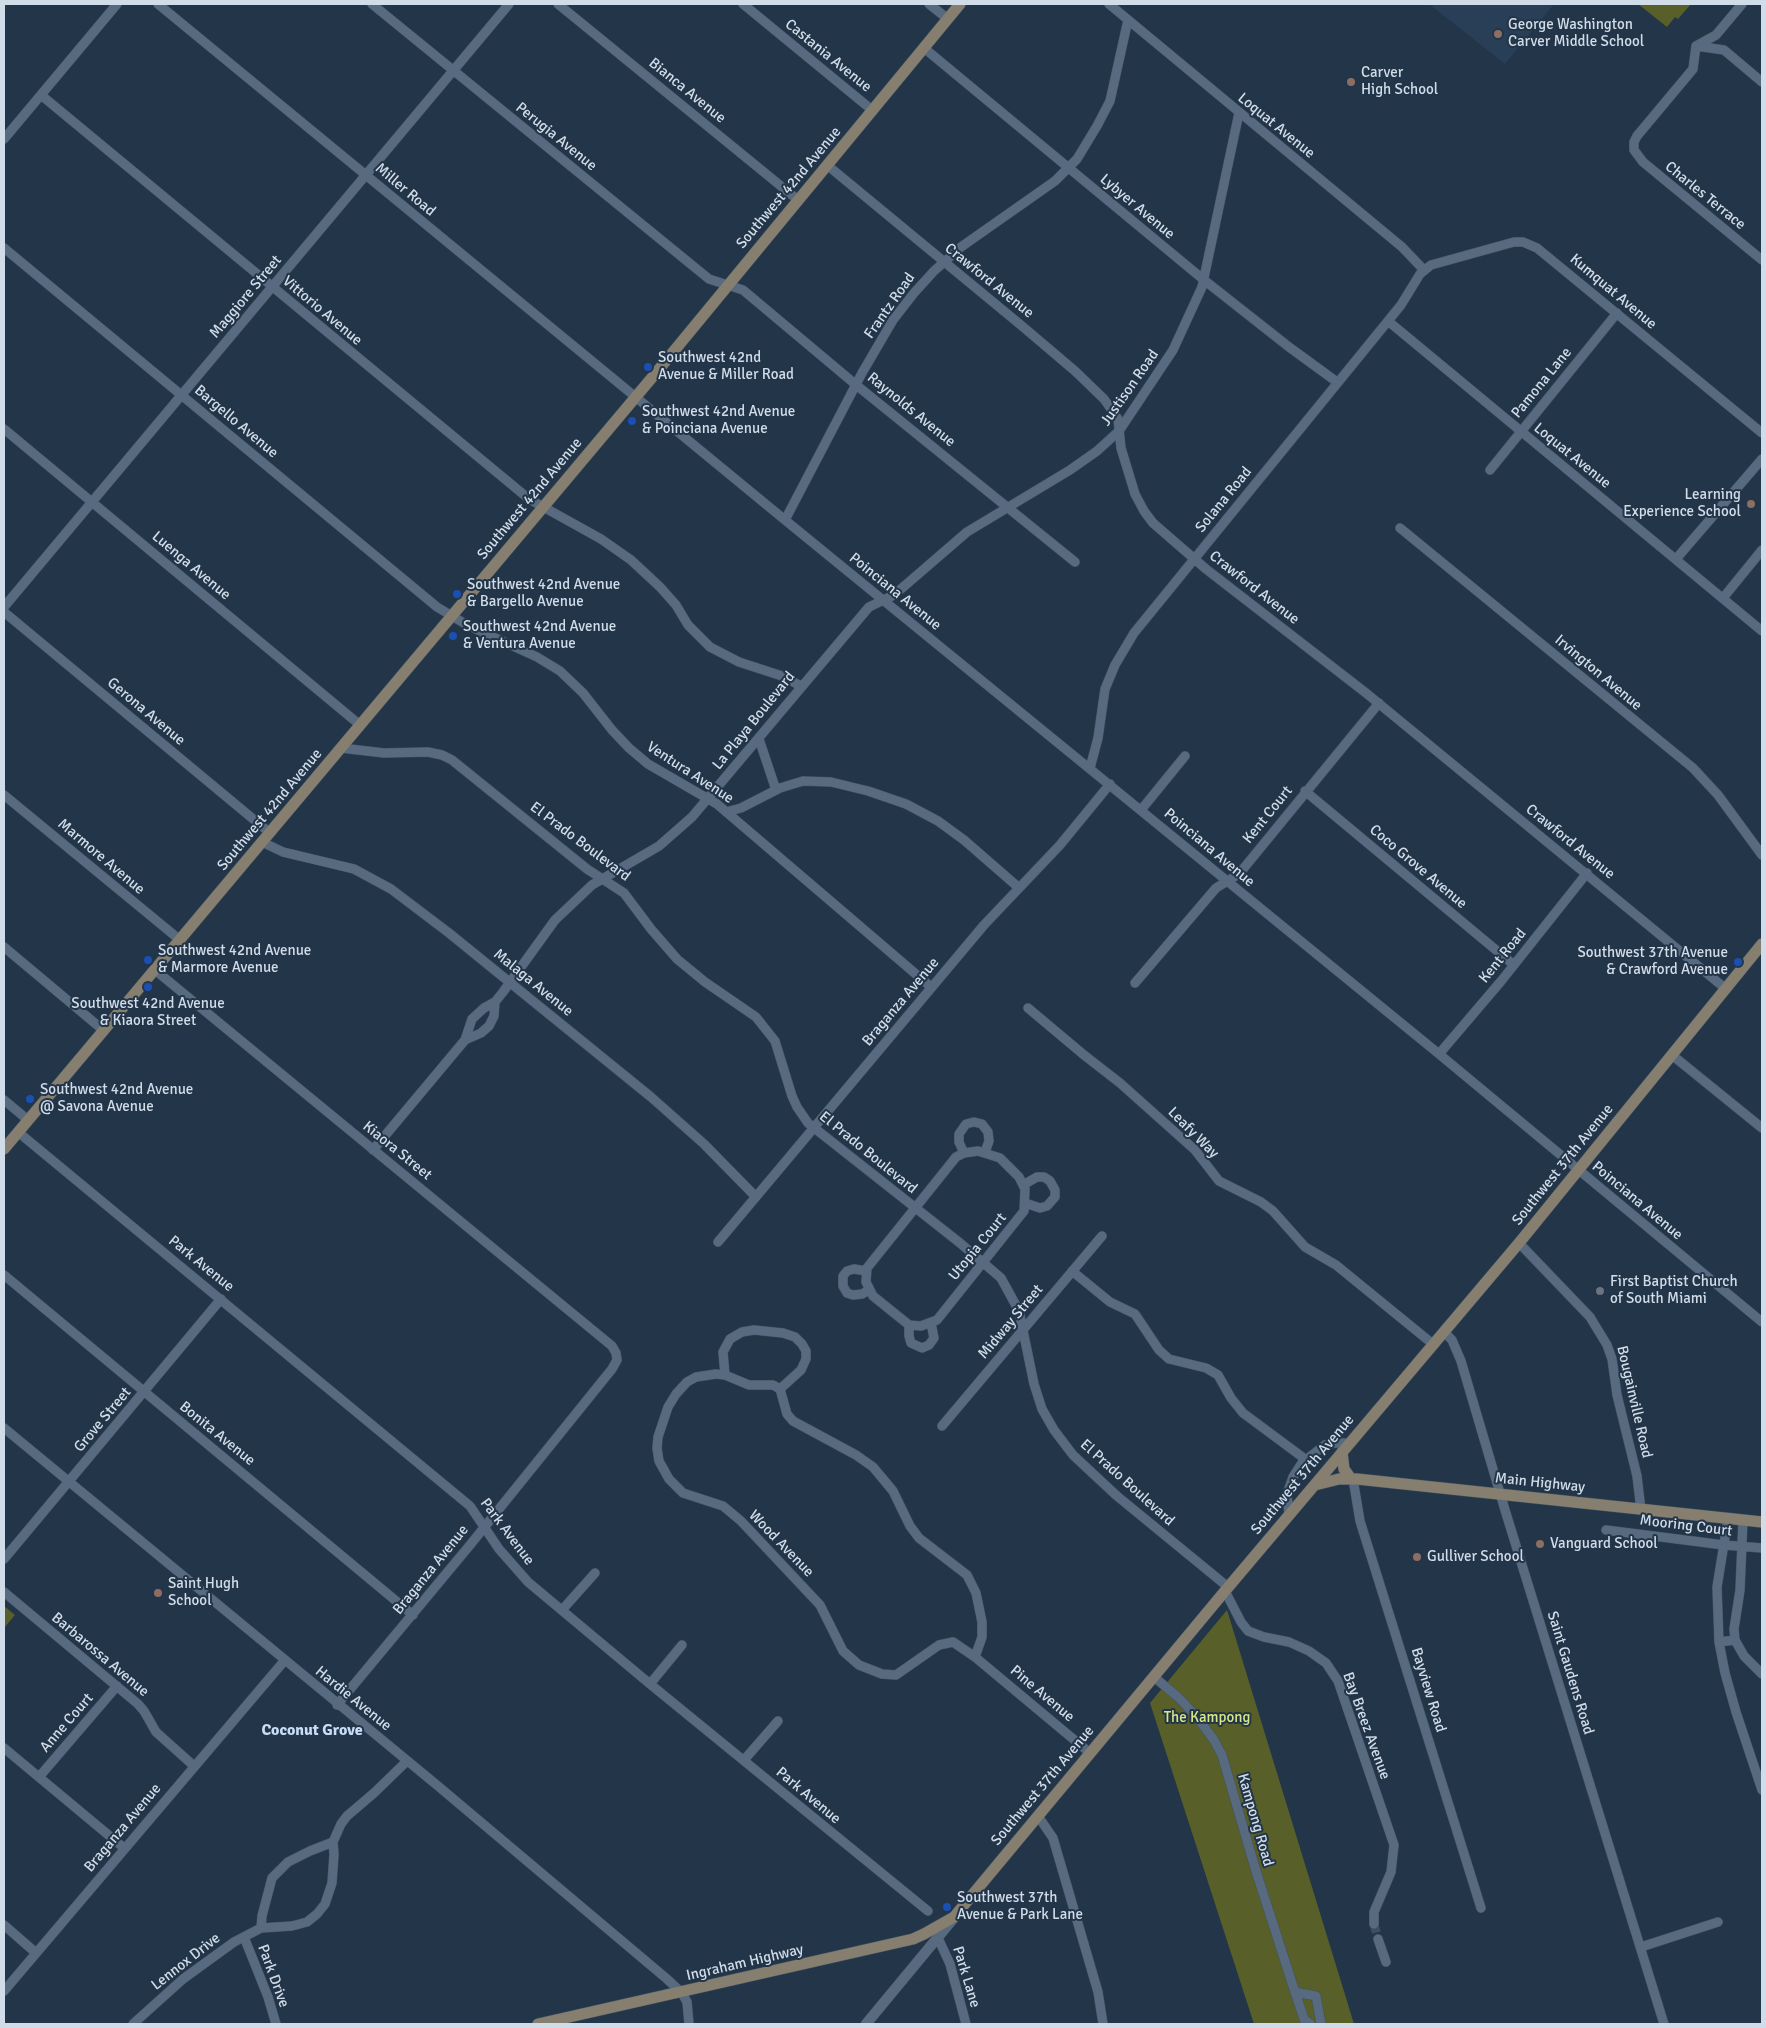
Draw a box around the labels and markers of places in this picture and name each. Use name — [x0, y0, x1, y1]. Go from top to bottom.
place label: George Washington Carver Middle School — [1508, 16, 1644, 51]
marker: George Washington Carver Middle School — [1492, 28, 1504, 40]
place label: Carver High School — [1361, 64, 1438, 99]
marker: Carver High School — [1345, 76, 1357, 88]
place label: Southwest 42nd Avenue & Miller Road — [658, 349, 794, 384]
marker: Southwest 42nd Avenue & Miller Road — [642, 361, 654, 373]
place label: Southwest 42nd Avenue & Poinciana Avenue — [642, 403, 795, 438]
marker: Southwest 42nd Avenue & Poinciana Avenue — [626, 415, 638, 427]
place label: Learning Experience School — [1623, 486, 1741, 521]
marker: Learning Experience School — [1745, 498, 1757, 510]
place label: Southwest 42nd Avenue & Bargello Avenue — [467, 576, 620, 611]
marker: Southwest 42nd Avenue & Bargello Avenue — [451, 588, 463, 600]
place label: Southwest 42nd Avenue & Ventura Avenue — [463, 618, 616, 653]
marker: Southwest 42nd Avenue & Ventura Avenue — [447, 630, 459, 642]
place label: Southwest 42nd Avenue & Marmore Avenue — [158, 942, 311, 977]
place label: Southwest 37th Avenue & Crawford Avenue — [1577, 944, 1728, 979]
marker: Southwest 42nd Avenue & Marmore Avenue — [142, 954, 154, 966]
marker: Southwest 37th Avenue & Crawford Avenue — [1732, 956, 1744, 968]
marker: Southwest 42nd Avenue & Kiaora Street — [142, 981, 154, 993]
place label: Southwest 42nd Avenue & Kiaora Street — [71, 995, 225, 1030]
place label: Southwest 42nd Avenue @ Savona Avenue — [40, 1081, 193, 1116]
marker: Southwest 42nd Avenue @ Savona Avenue — [24, 1093, 36, 1105]
place label: First Baptist Church of South Miami — [1610, 1273, 1738, 1308]
marker: First Baptist Church of South Miami — [1594, 1285, 1606, 1297]
place label: Vanguard School — [1550, 1535, 1658, 1553]
marker: Vanguard School — [1534, 1538, 1546, 1550]
place label: Gulliver School — [1427, 1548, 1524, 1566]
marker: Gulliver School — [1411, 1551, 1423, 1563]
place label: Saint Hugh School — [168, 1575, 239, 1610]
marker: Saint Hugh School — [152, 1587, 164, 1599]
place label: Southwest 37th Avenue & Park Lane — [957, 1889, 1083, 1924]
marker: Southwest 37th Avenue & Park Lane — [941, 1901, 953, 1913]

